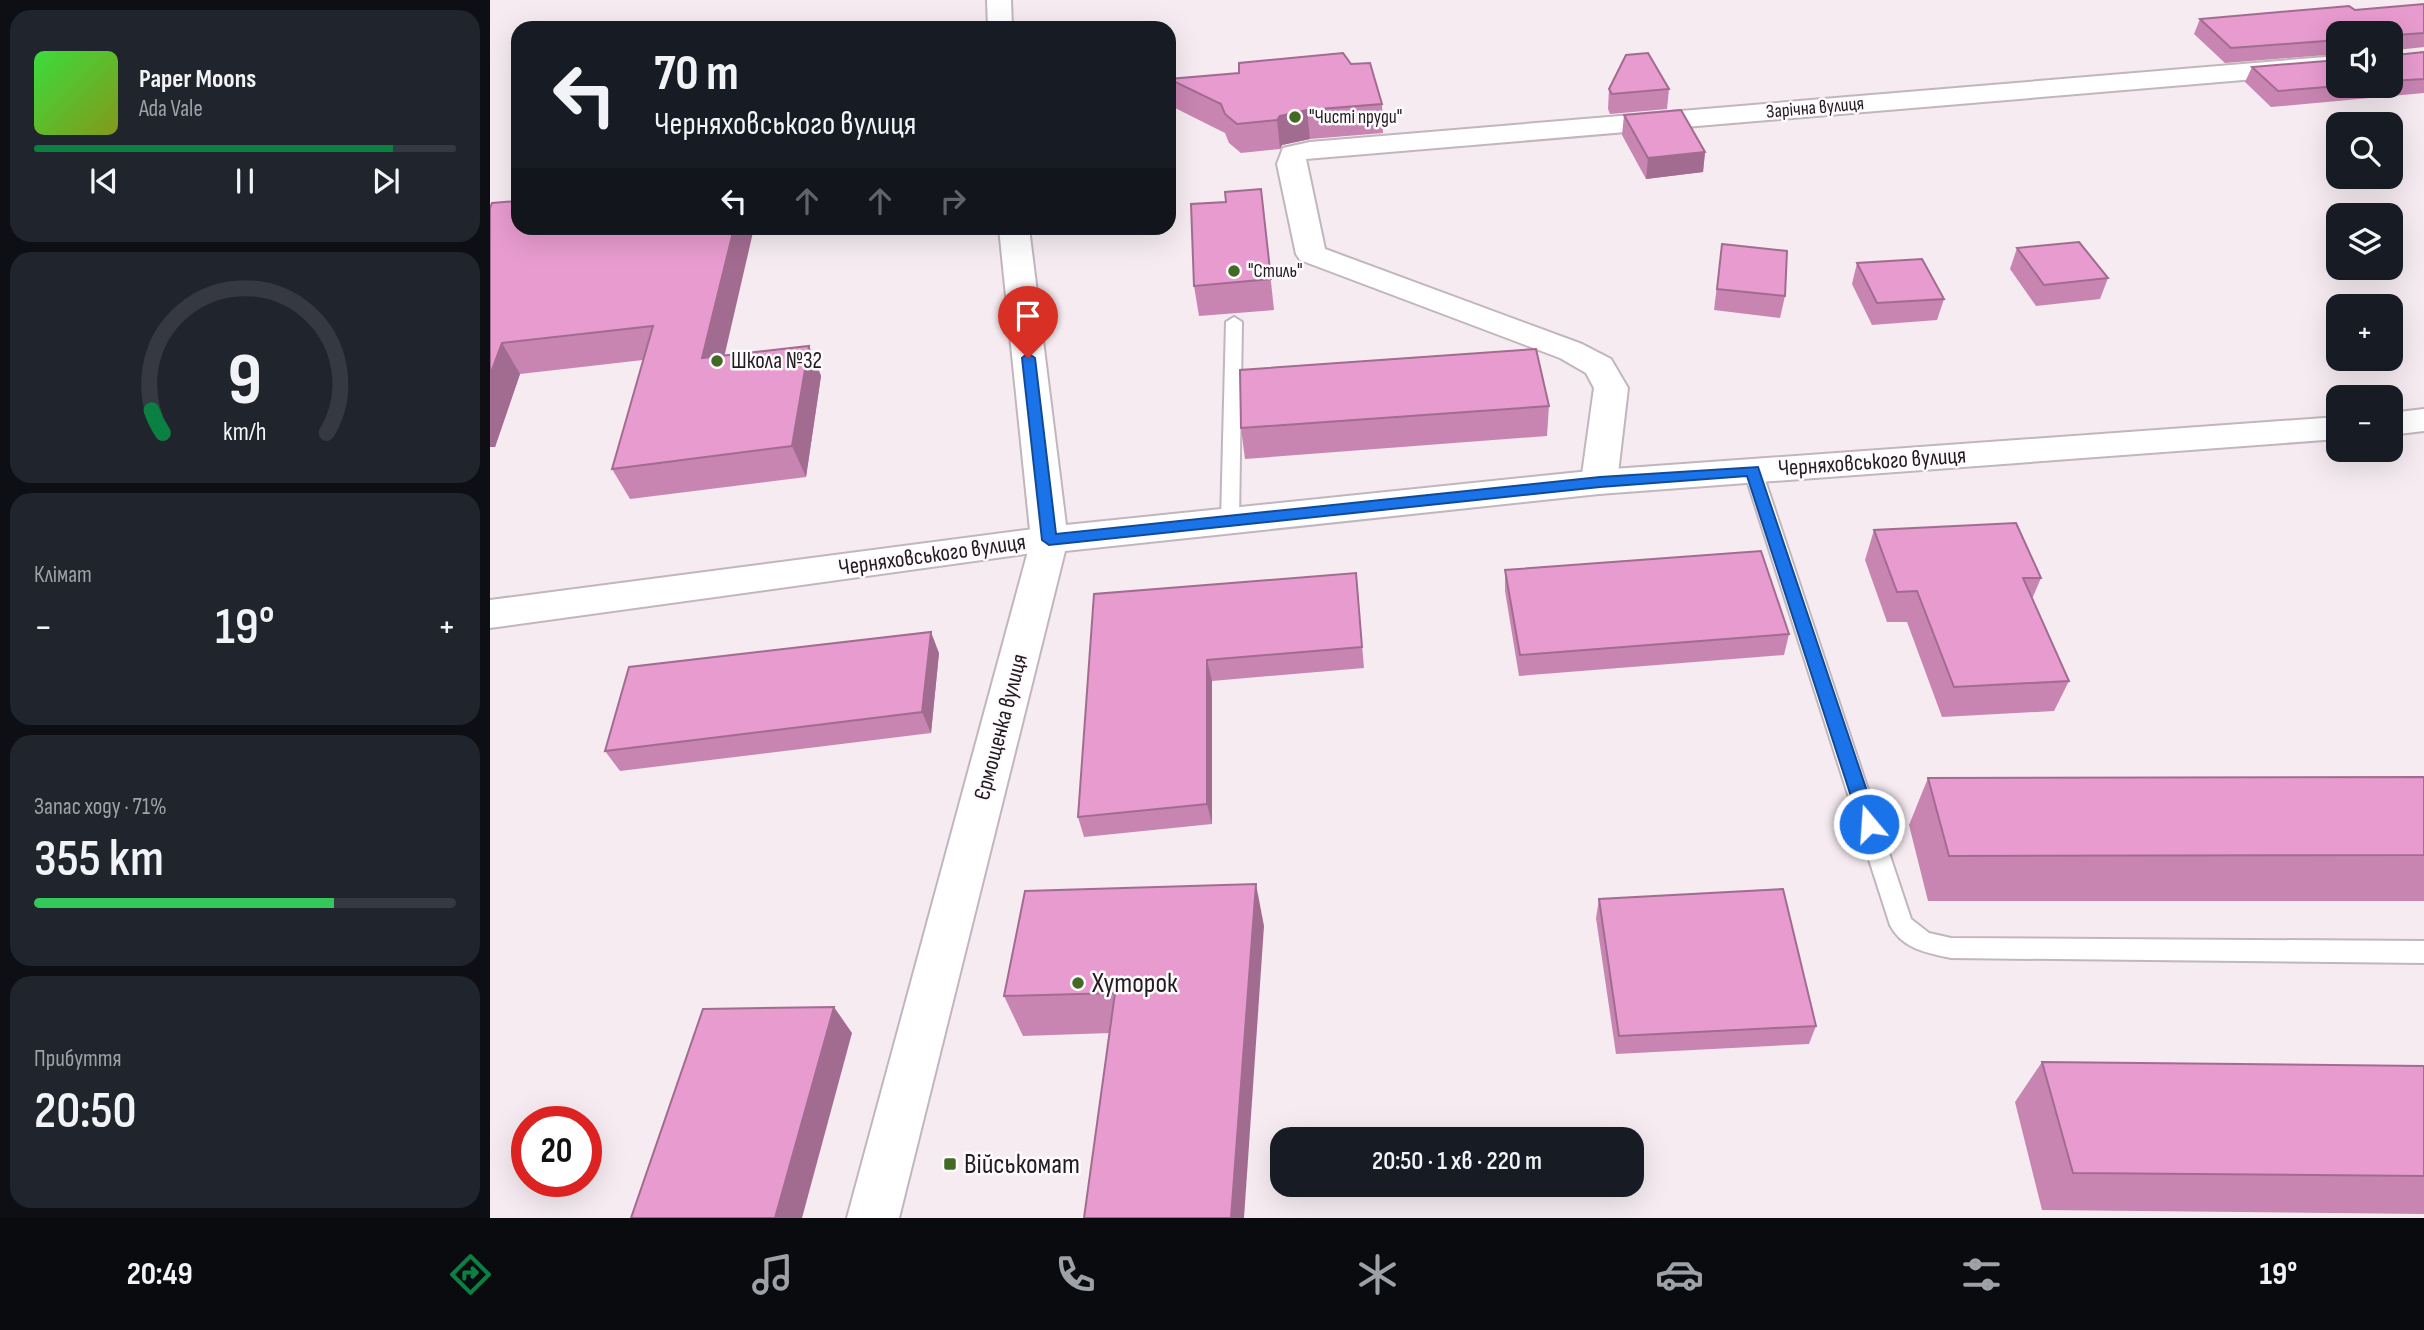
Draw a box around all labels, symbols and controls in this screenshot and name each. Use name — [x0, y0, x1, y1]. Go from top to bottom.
map controls — [2326, 21, 2403, 462]
button: sound — [2326, 21, 2403, 98]
text: 70 m — [654, 45, 739, 104]
icon: left — [539, 49, 630, 140]
text: Paper Moons — [139, 64, 256, 95]
street label: Зарічна вулиця — [1765, 92, 1865, 124]
text: Ada Vale — [139, 95, 203, 123]
text: Черняховського вулиця — [654, 105, 916, 144]
place label: "Чисті пруди" — [1309, 106, 1402, 129]
marker: "Чисті пруди" — [1287, 109, 1303, 125]
button: search — [2326, 112, 2403, 189]
icon: previous — [85, 162, 123, 200]
icon: pause — [226, 162, 264, 200]
icon: next — [367, 162, 405, 200]
icon: left — [715, 182, 753, 220]
icon: ahead — [788, 182, 826, 220]
icon: ahead — [861, 182, 899, 220]
icon: right — [934, 182, 972, 220]
button: layers — [2326, 203, 2403, 280]
place label: "Стиль" — [1248, 260, 1303, 283]
marker: "Стиль" — [1226, 263, 1242, 279]
pin — [998, 286, 1058, 358]
button: + — [2326, 294, 2403, 371]
icon: arrive — [1009, 297, 1047, 335]
text: 9 — [228, 338, 262, 426]
place label: Школа №32 — [731, 347, 822, 375]
marker: Школа №32 — [709, 353, 725, 369]
button: − — [2326, 385, 2403, 462]
text: km/h — [223, 417, 267, 448]
street label: Черняховського вулиця — [1777, 441, 1967, 483]
street label: Черняховського вулиця — [837, 528, 1027, 582]
text: Клімат — [34, 561, 92, 589]
text: 19° — [215, 596, 275, 659]
text: − — [34, 605, 53, 650]
text: + — [437, 605, 456, 650]
street label: Єрмощенка вулиця — [968, 651, 1034, 803]
position arrow — [1832, 787, 1906, 861]
text: Запас ходу · 71% — [34, 793, 167, 821]
text: 355 km — [34, 828, 164, 891]
place label: Хуторок — [1091, 967, 1178, 1000]
marker: Хуторок — [1070, 975, 1086, 991]
text: Прибуття — [34, 1045, 122, 1073]
text: 20:50 — [34, 1080, 137, 1143]
speed limit sign: 20 — [511, 1106, 602, 1197]
text: 20:50 · 1 хв · 220 m — [1372, 1146, 1542, 1177]
place label: Військомат — [964, 1148, 1080, 1181]
marker: Військомат — [942, 1156, 958, 1172]
icon: directions — [446, 1250, 495, 1299]
icon: music — [748, 1250, 797, 1299]
icon: phone — [1051, 1250, 1100, 1299]
icon: climate — [1353, 1250, 1402, 1299]
icon: car — [1655, 1250, 1704, 1299]
icon: filters — [1957, 1250, 2006, 1299]
text: 20:49 — [127, 1255, 193, 1294]
text: 19° — [2260, 1255, 2297, 1294]

